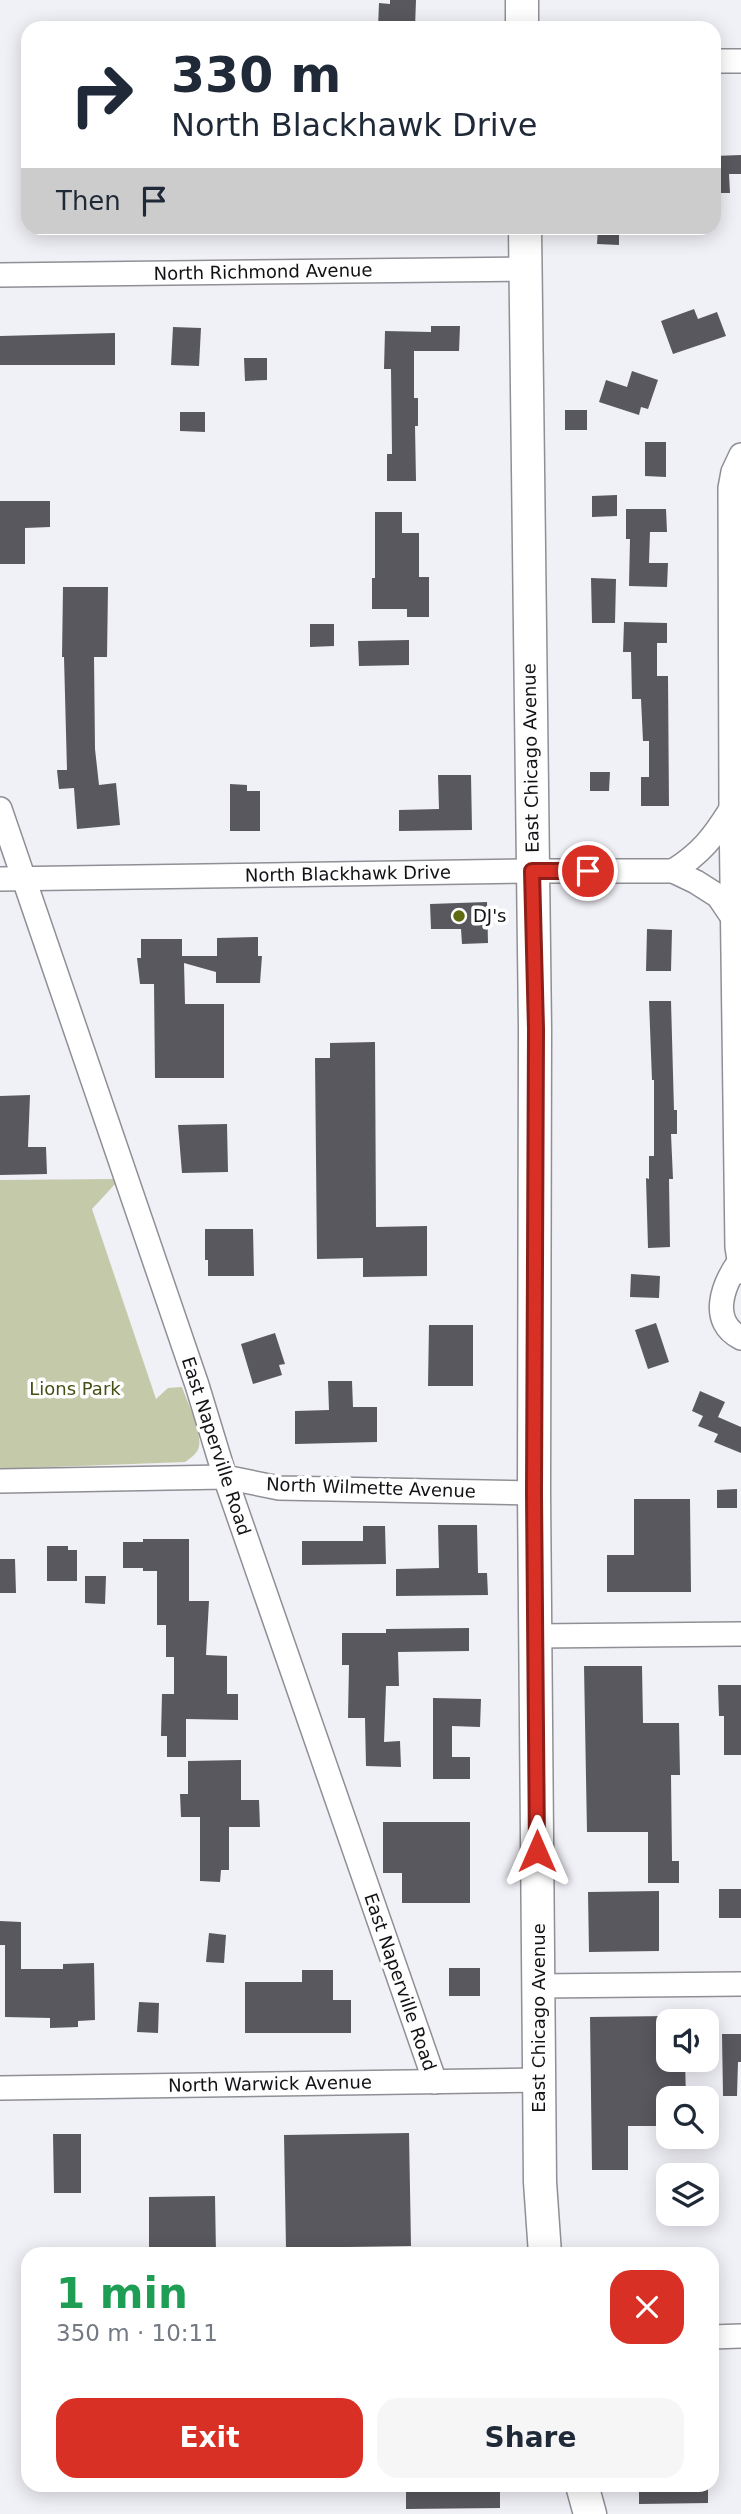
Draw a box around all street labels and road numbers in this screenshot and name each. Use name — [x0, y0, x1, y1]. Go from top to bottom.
street label: North Richmond Avenue — [153, 259, 373, 284]
street label: East Chicago Avenue — [518, 663, 543, 853]
street label: North Blackhawk Drive — [245, 861, 451, 886]
street label: East Naperville Road — [178, 1354, 255, 1538]
street label: North Wilmette Avenue — [266, 1473, 476, 1502]
street label: East Naperville Road — [360, 1890, 441, 2073]
street label: East Chicago Avenue — [528, 1923, 549, 2113]
street label: North Warwick Avenue — [168, 2071, 372, 2096]

